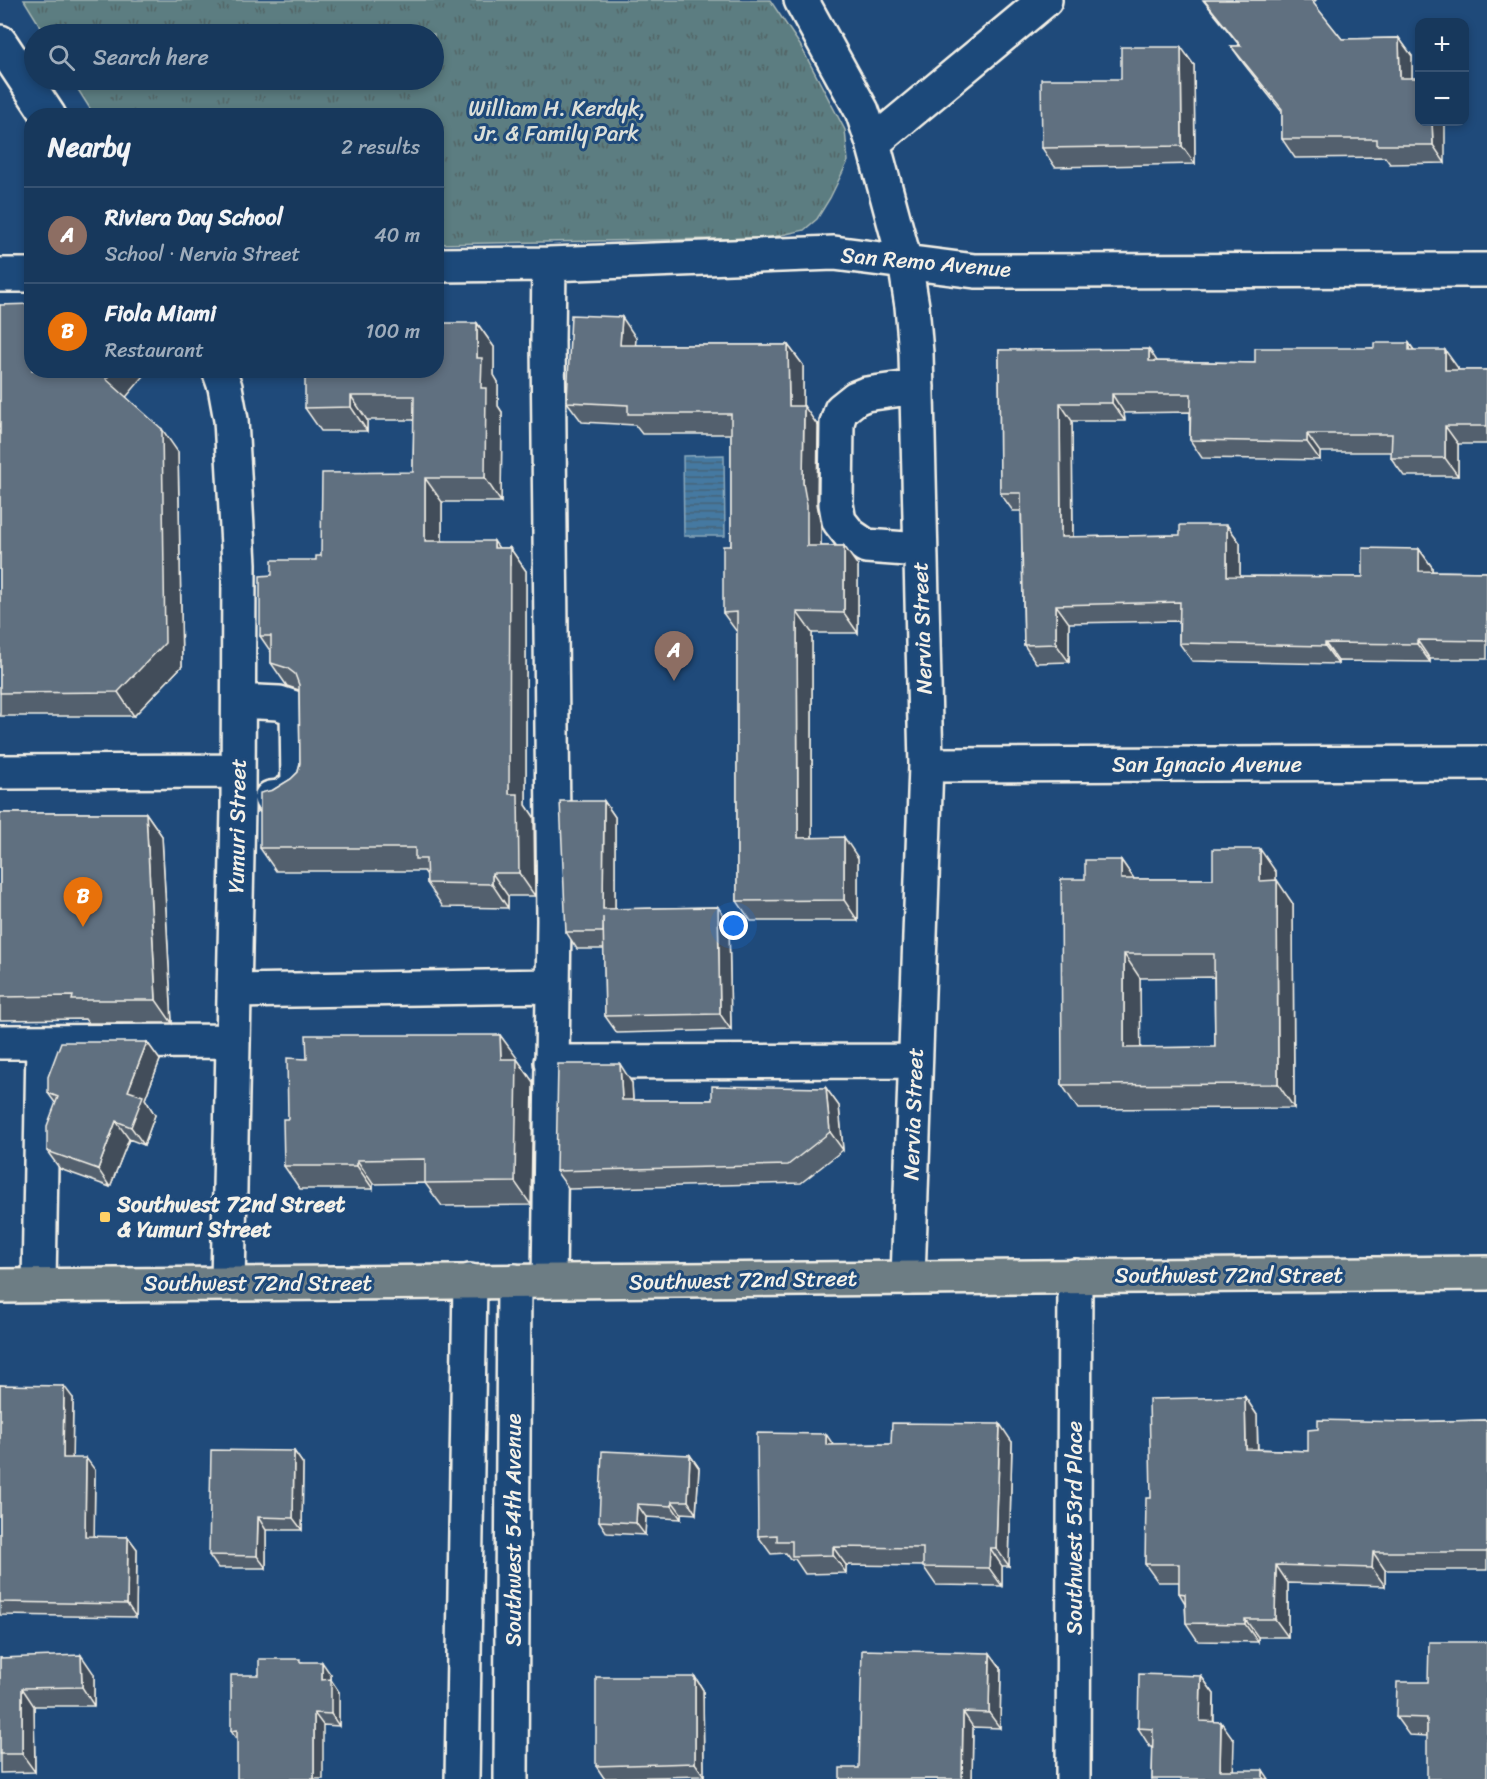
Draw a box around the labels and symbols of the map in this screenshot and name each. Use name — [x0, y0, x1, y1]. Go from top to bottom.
park label: William H. Kerdyk, Jr. & Family Park — [468, 89, 646, 153]
street label: San Remo Avenue — [839, 235, 1013, 289]
street label: Nervia Street — [900, 561, 944, 695]
pin: A — [654, 632, 694, 681]
street label: San Ignacio Avenue — [1112, 745, 1302, 784]
street label: Yumuri Street — [216, 758, 258, 894]
pin: B — [64, 878, 103, 927]
your location — [719, 911, 748, 940]
street label: Nervia Street — [891, 1047, 935, 1181]
place label: Southwest 72nd Street & Yumuri Street — [116, 1185, 346, 1249]
marker: Southwest 72nd Street & Yumuri Street — [98, 1210, 112, 1224]
street label: Southwest 72nd Street — [1115, 1256, 1344, 1295]
street label: Southwest 72nd Street — [628, 1259, 858, 1301]
street label: Southwest 72nd Street — [144, 1264, 373, 1303]
street label: Southwest 54th Avenue — [494, 1413, 533, 1646]
street label: Southwest 53rd Place — [1055, 1421, 1094, 1635]

